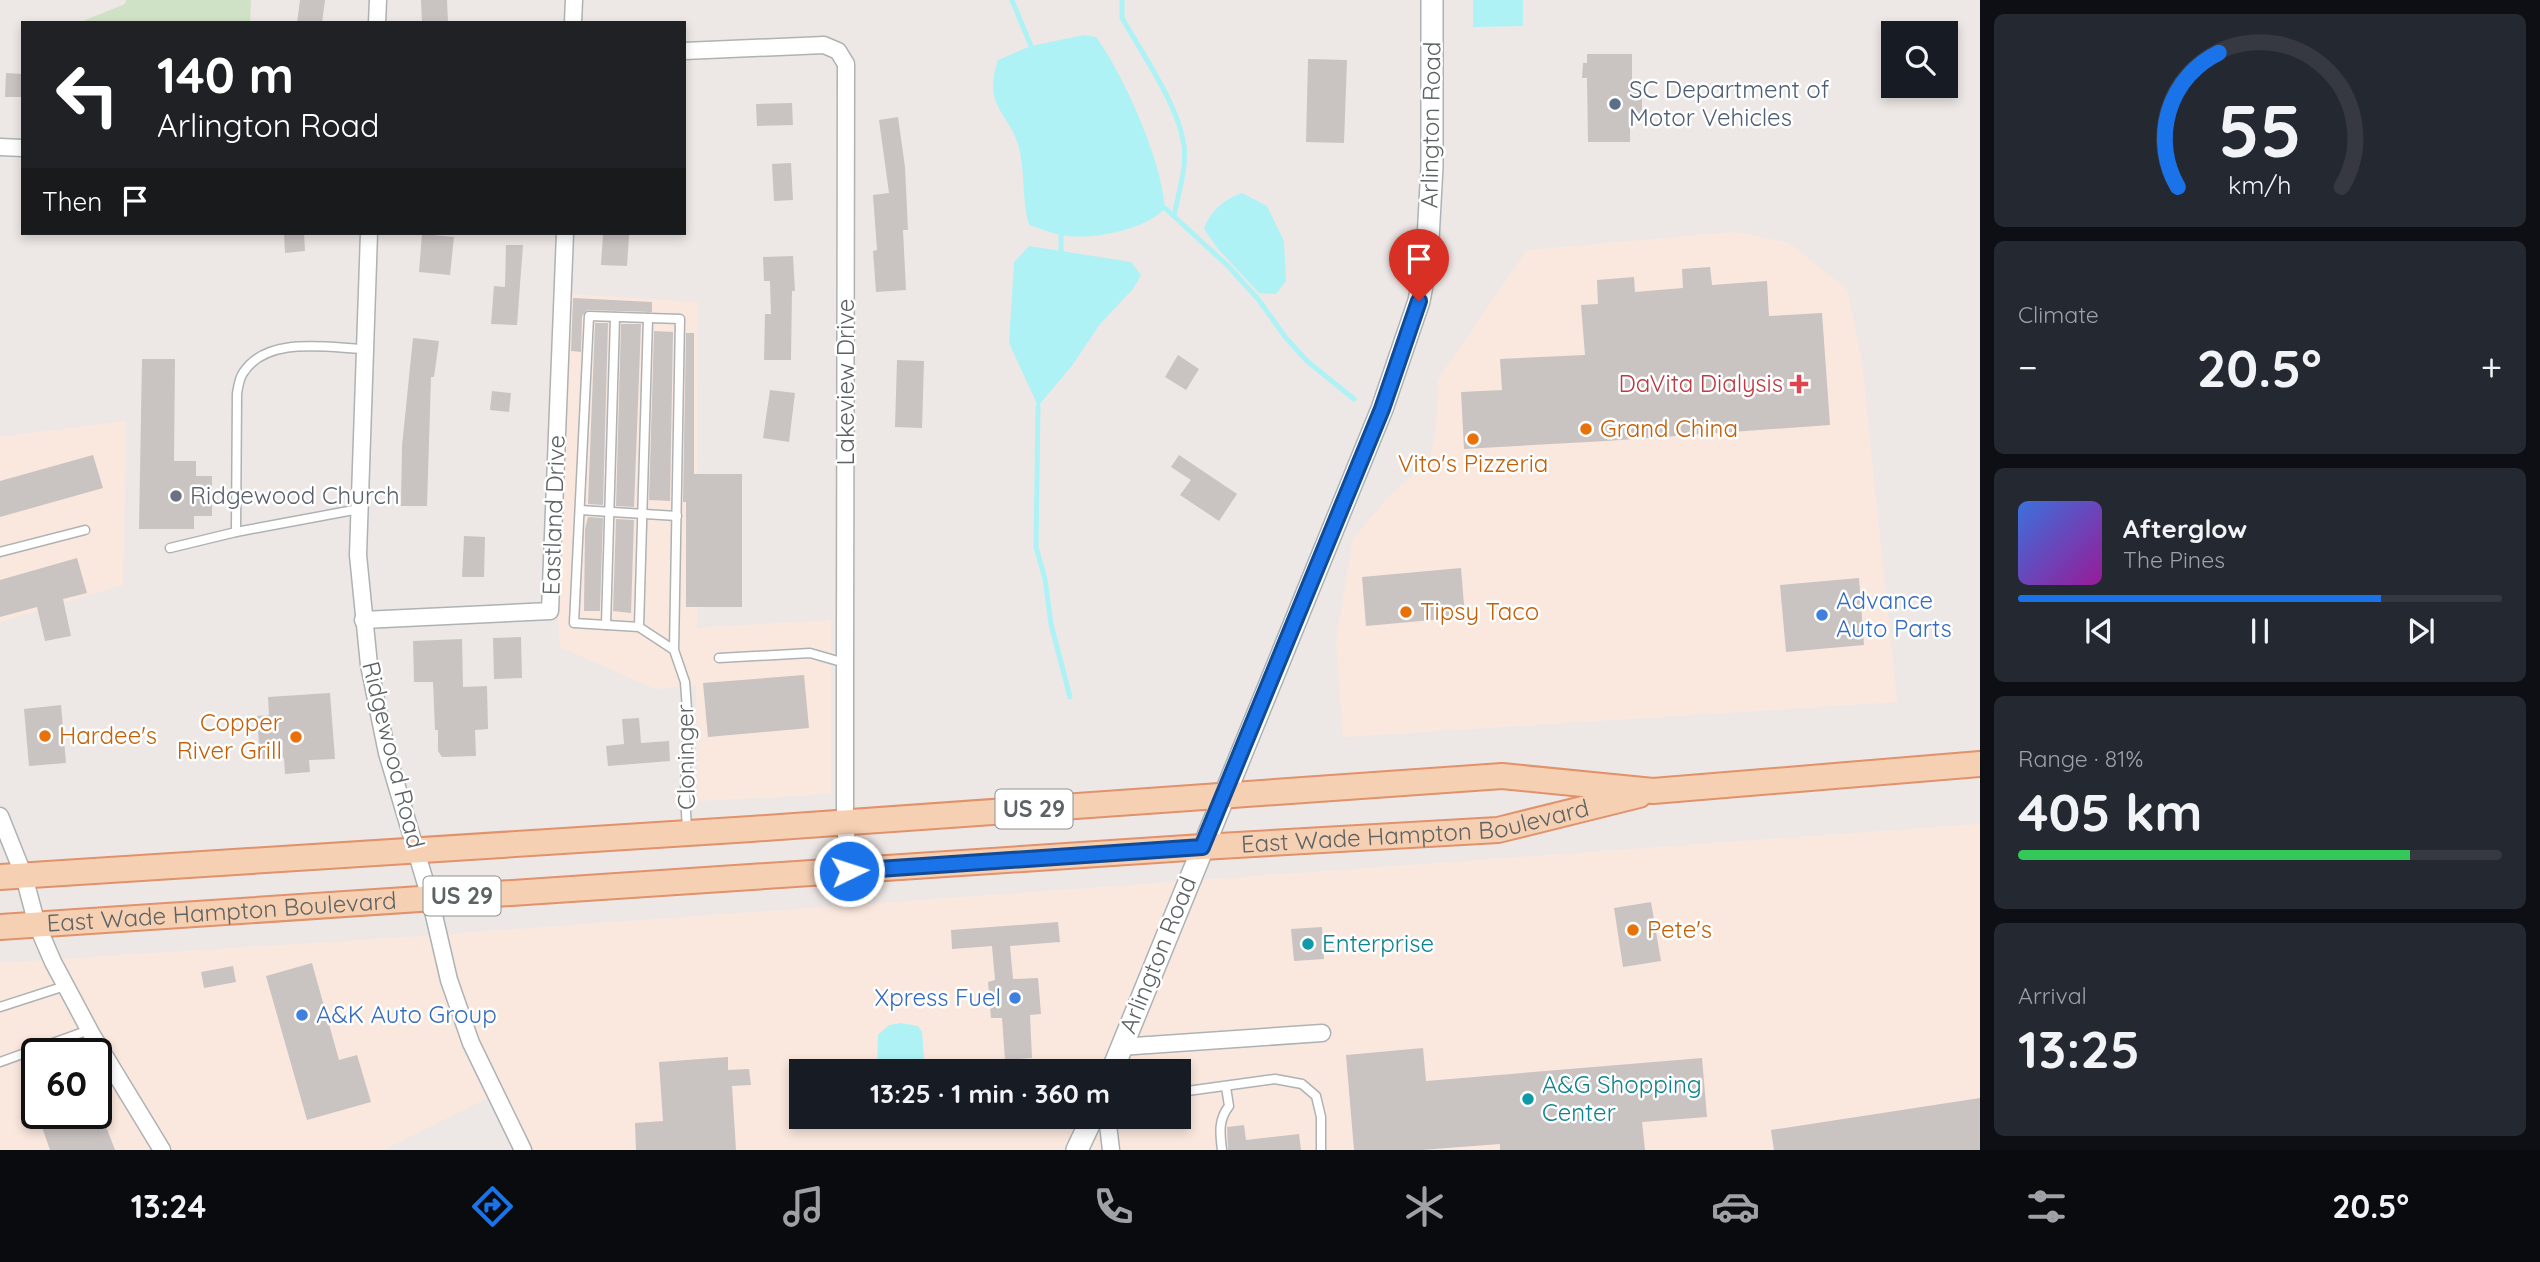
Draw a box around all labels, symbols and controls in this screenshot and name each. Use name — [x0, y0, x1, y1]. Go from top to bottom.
map controls — [1881, 21, 1958, 98]
button: search — [1881, 21, 1958, 98]
street label: Arlington Road — [1414, 41, 1446, 209]
text: 140 m — [157, 44, 294, 105]
icon: left — [42, 49, 133, 140]
place label: SC Department of Motor Vehicles — [1629, 74, 1830, 132]
text: 55 — [2218, 84, 2302, 175]
marker: SC Department of Motor Vehicles — [1607, 96, 1623, 112]
text: Arlington Road — [157, 105, 379, 145]
text: km/h — [2228, 168, 2292, 199]
icon: arrive — [116, 182, 154, 220]
text: Then — [42, 185, 102, 218]
pin — [1389, 229, 1449, 301]
icon: arrive — [1400, 240, 1438, 278]
street label: Lakeview Drive — [830, 299, 860, 465]
text: Climate — [2018, 300, 2099, 329]
text: 20.5° — [2197, 335, 2322, 400]
text: − — [2018, 343, 2038, 391]
text: + — [2481, 343, 2502, 391]
place label: DaVita Dialysis — [1618, 368, 1783, 398]
marker: DaVita Dialysis — [1789, 374, 1809, 394]
place label: Grand China — [1600, 413, 1738, 443]
marker: Grand China — [1578, 421, 1594, 437]
marker: Vito's Pizzeria — [1465, 431, 1481, 447]
street label: Eastland Drive — [535, 434, 571, 596]
place label: Vito's Pizzeria — [1398, 448, 1548, 478]
place label: Ridgewood Church — [190, 480, 400, 510]
marker: Ridgewood Church — [168, 488, 184, 504]
text: Afterglow — [2123, 512, 2247, 545]
text: The Pines — [2123, 545, 2225, 574]
place label: Advance Auto Parts — [1836, 585, 1952, 643]
place label: Tipsy Taco — [1420, 596, 1539, 626]
marker: Tipsy Taco — [1398, 604, 1414, 620]
marker: Advance Auto Parts — [1814, 607, 1830, 623]
icon: previous — [2080, 612, 2118, 650]
icon: pause — [2241, 612, 2279, 650]
icon: next — [2402, 612, 2440, 650]
street label: Ridgewood Road — [356, 658, 432, 851]
street label: Cloninger — [669, 704, 701, 810]
place label: Copper River Grill — [177, 707, 282, 765]
place label: Hardee's — [59, 720, 157, 750]
marker: Hardee's — [37, 728, 53, 744]
marker: Copper River Grill — [288, 729, 304, 745]
text: Range · 81% — [2018, 744, 2143, 773]
text: 405 km — [2018, 779, 2203, 844]
road number: US 29 — [996, 790, 1072, 828]
street label: East Wade Hampton Boulevard — [1240, 792, 1592, 859]
position arrow — [812, 834, 886, 908]
street label: Arlington Road — [1112, 872, 1202, 1038]
road number: US 29 — [424, 876, 500, 916]
street label: East Wade Hampton Boulevard — [46, 885, 397, 938]
place label: Pete's — [1647, 914, 1712, 944]
marker: Pete's — [1625, 922, 1641, 938]
place label: Enterprise — [1322, 928, 1434, 958]
marker: Enterprise — [1300, 936, 1316, 952]
text: Arrival — [2018, 981, 2087, 1010]
place label: Xpress Fuel — [875, 982, 1001, 1012]
marker: Xpress Fuel — [1007, 990, 1023, 1006]
place label: A&K Auto Group — [316, 999, 497, 1029]
marker: A&K Auto Group — [294, 1007, 310, 1023]
text: 13:25 — [2018, 1016, 2140, 1081]
speed limit sign: 60 — [21, 1038, 112, 1129]
place label: A&G Shopping Center — [1542, 1069, 1702, 1127]
text: 13:25 · 1 min · 360 m — [870, 1077, 1110, 1110]
marker: A&G Shopping Center — [1520, 1091, 1536, 1107]
icon: directions — [468, 1182, 517, 1231]
icon: music — [779, 1182, 828, 1231]
icon: phone — [1089, 1182, 1138, 1231]
icon: climate — [1400, 1182, 1449, 1231]
icon: car — [1711, 1182, 1760, 1231]
icon: filters — [2022, 1182, 2071, 1231]
text: 13:24 — [131, 1186, 206, 1226]
text: 20.5° — [2332, 1186, 2409, 1226]

